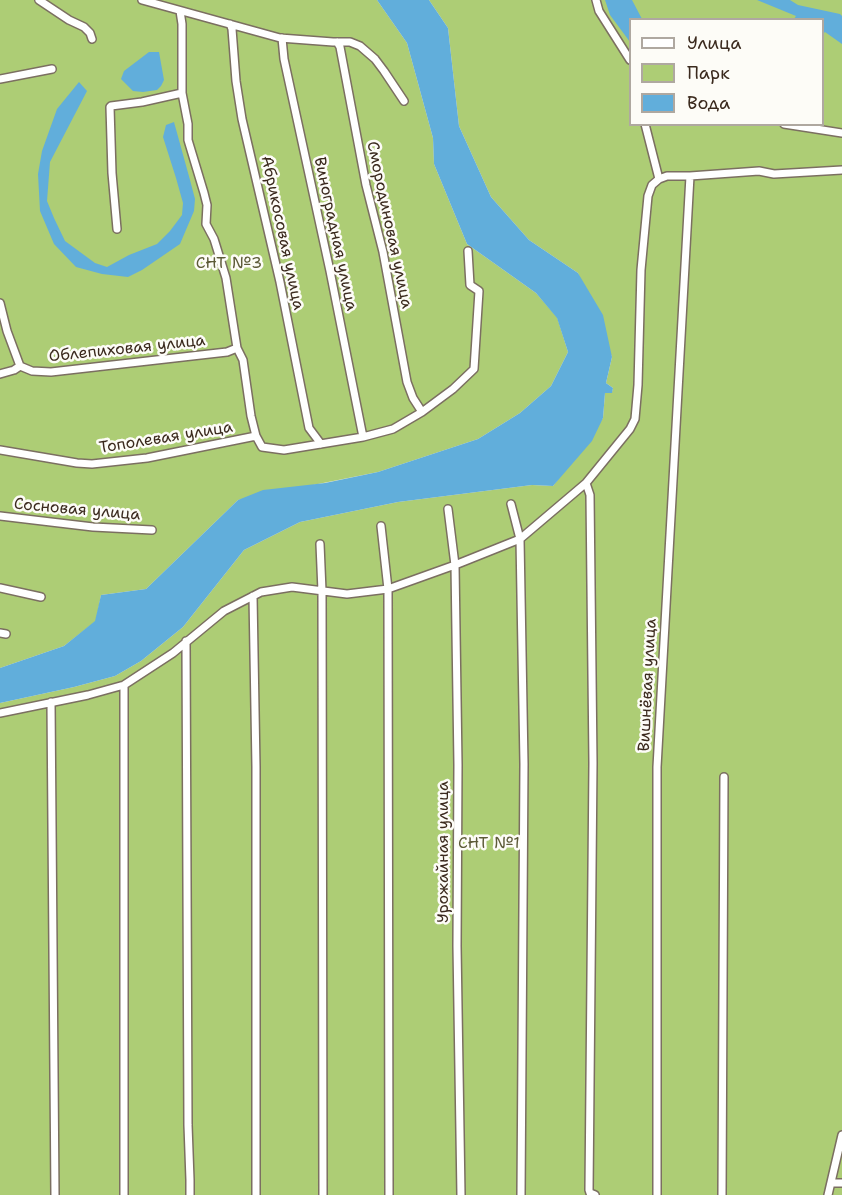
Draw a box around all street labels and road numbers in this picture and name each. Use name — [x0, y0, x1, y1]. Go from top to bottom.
street label: Смородиновая улица — [362, 140, 416, 310]
street label: Абрикосовая улица — [256, 154, 308, 312]
street label: Виноградная улица — [309, 155, 361, 313]
street label: Облепиховая улица — [48, 331, 206, 367]
street label: Тополевая улица — [98, 418, 234, 458]
street label: Сосновая улица — [13, 495, 141, 525]
street label: Вишнёвая улица — [635, 618, 661, 752]
street label: Урожайная улица — [434, 781, 454, 923]

